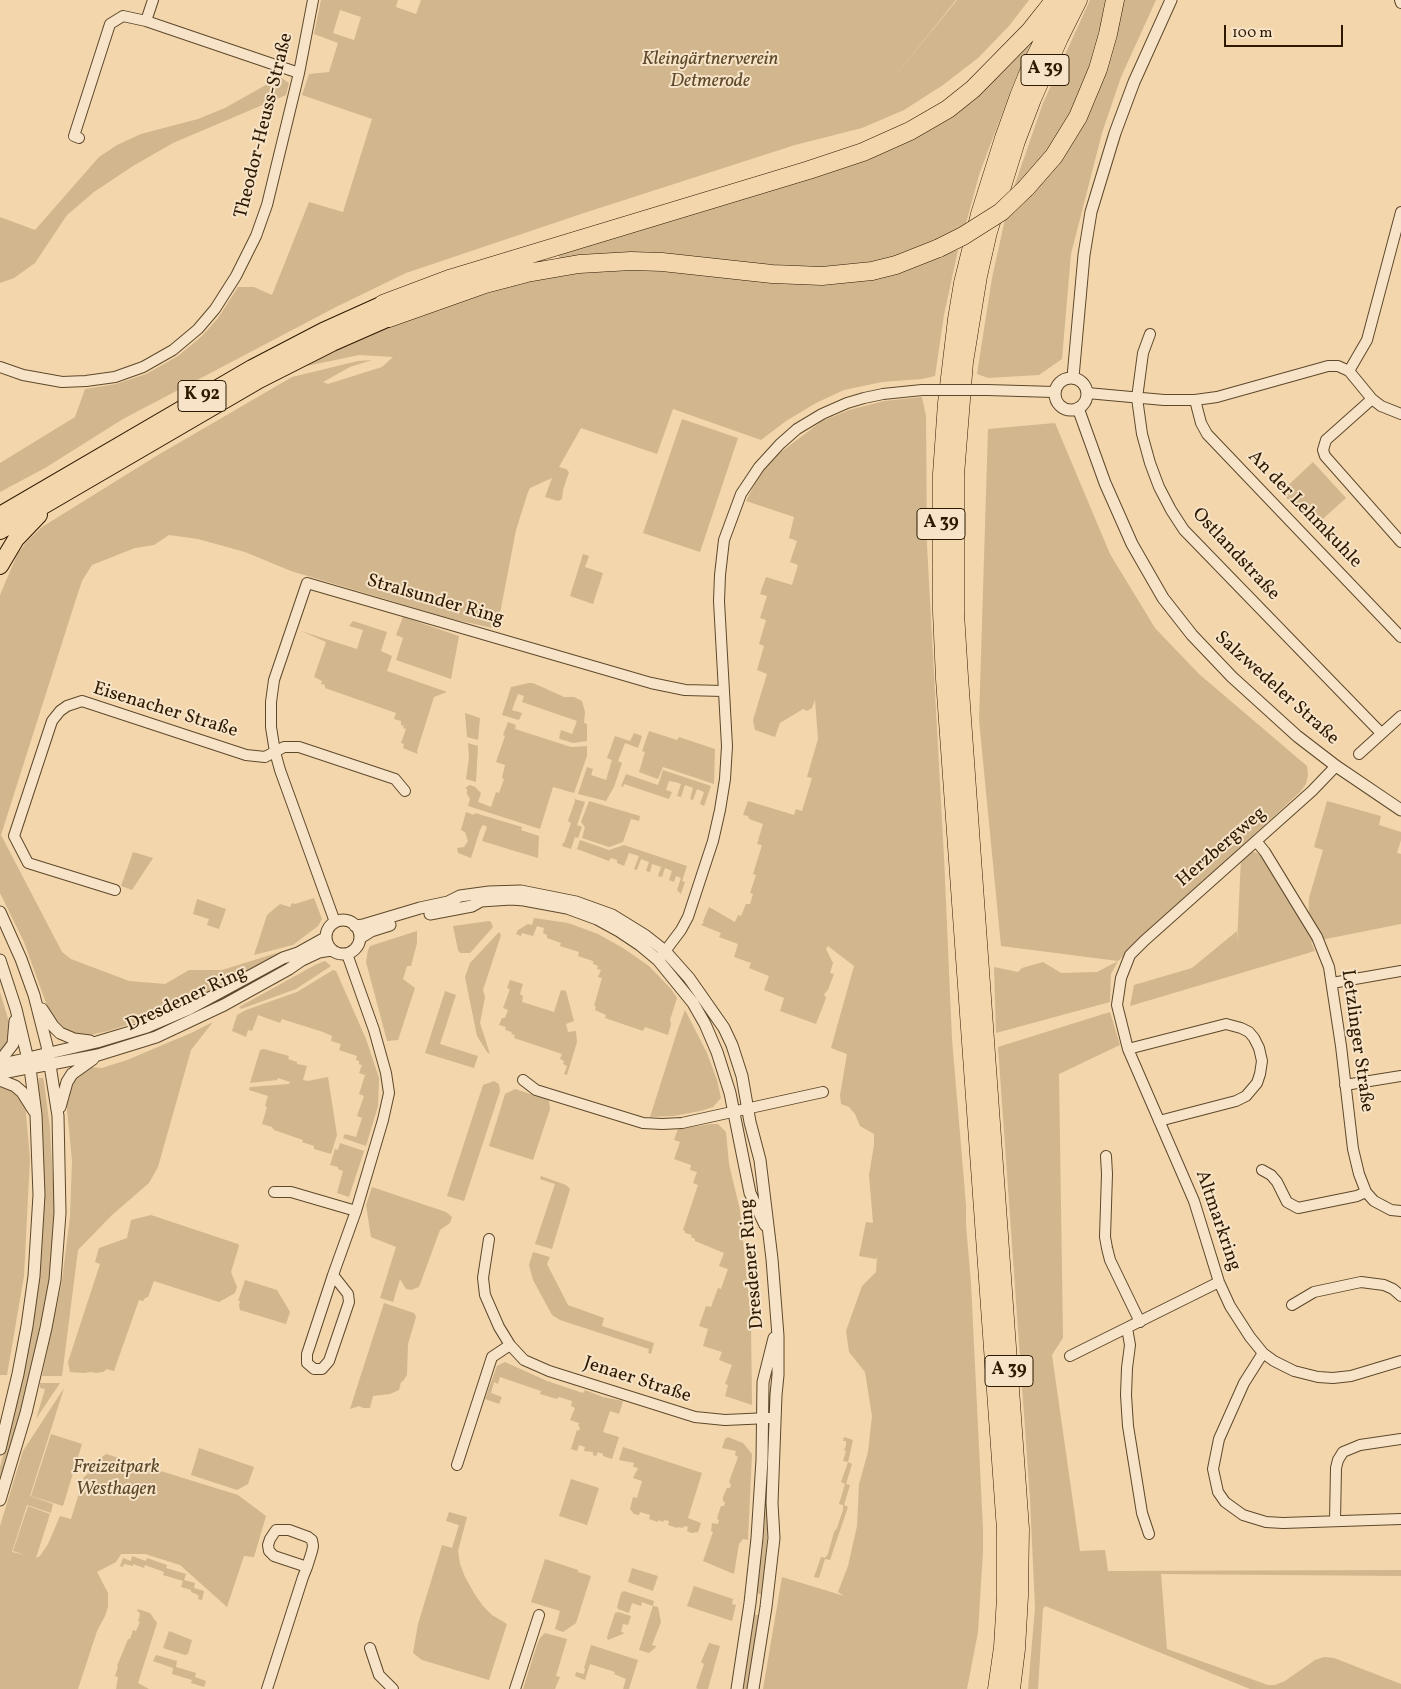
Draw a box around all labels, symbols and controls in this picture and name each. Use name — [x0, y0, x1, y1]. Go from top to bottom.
scale bar — [1226, 15, 1345, 47]
text: 100 m — [1232, 23, 1272, 44]
street label: Theodor-Heuss-Straße — [231, 31, 299, 221]
park label: Kleingärtnerverein Detmerode — [642, 50, 778, 94]
road number: A 39 — [1021, 54, 1069, 86]
road number: K 92 — [178, 381, 226, 412]
street label: An der Lehmkuhle — [1242, 446, 1366, 574]
street label: Ostlandstraße — [1186, 504, 1284, 606]
road number: A 39 — [917, 508, 965, 540]
street label: Stralsunder Ring — [364, 571, 506, 631]
street label: Salzwedeler Straße — [1209, 627, 1343, 751]
street label: Eisenacher Straße — [90, 678, 240, 744]
street label: Herzbergweg — [1173, 803, 1271, 893]
street label: Dresdener Ring — [123, 962, 251, 1038]
street label: Letzlinger Straße — [1335, 968, 1377, 1114]
street label: Altmarkring — [1189, 1168, 1245, 1274]
street label: Dresdener Ring — [736, 1198, 770, 1330]
street label: Jenaer Straße — [580, 1353, 694, 1409]
road number: A 39 — [985, 1355, 1033, 1386]
park label: Freizeitpark Westhagen — [72, 1458, 160, 1502]

